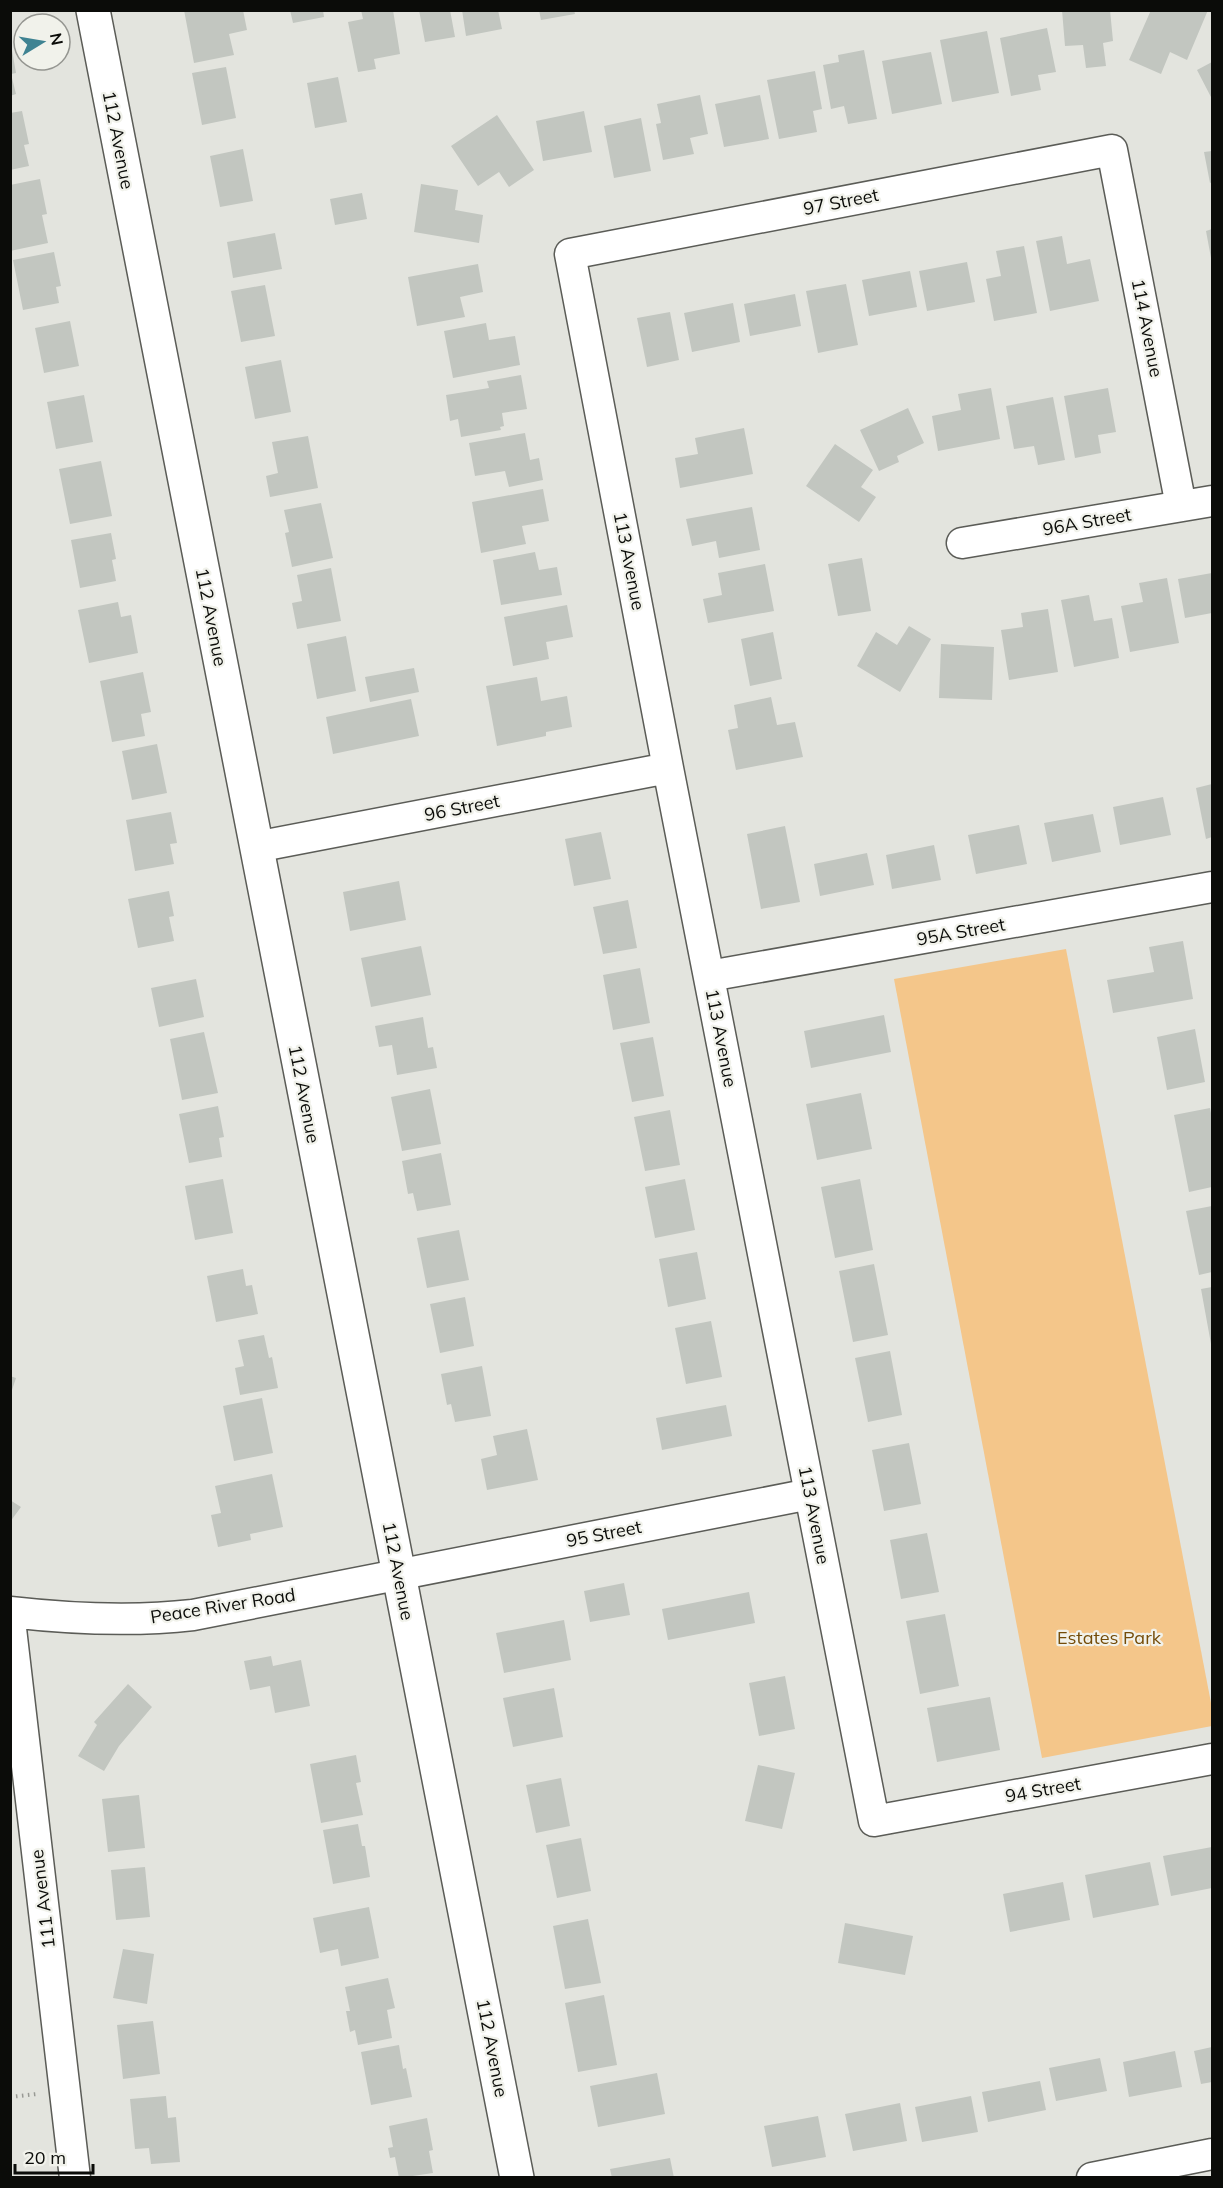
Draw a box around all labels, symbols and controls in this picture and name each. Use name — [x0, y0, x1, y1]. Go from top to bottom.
north arrow — [12, 12, 72, 72]
text: N — [46, 31, 68, 47]
street label: 112 Avenue — [98, 89, 139, 191]
street label: 97 Street — [801, 183, 880, 220]
street label: 114 Avenue — [1127, 277, 1168, 379]
street label: 96A Street — [1041, 502, 1133, 541]
street label: 113 Avenue — [609, 510, 650, 612]
street label: 112 Avenue — [191, 566, 232, 668]
street label: 96 Street — [422, 789, 501, 826]
street label: 95A Street — [915, 912, 1007, 951]
street label: 113 Avenue — [701, 987, 742, 1089]
street label: 112 Avenue — [284, 1043, 325, 1145]
street label: 113 Avenue — [794, 1464, 835, 1566]
street label: 95 Street — [564, 1515, 643, 1552]
street label: 112 Avenue — [378, 1520, 419, 1622]
street label: Peace River Road — [149, 1583, 297, 1628]
park label: Estates Park — [1057, 1626, 1162, 1649]
street label: 94 Street — [1003, 1772, 1082, 1807]
street label: 111 Avenue — [25, 1848, 60, 1950]
street label: 112 Avenue — [472, 1997, 513, 2099]
scale bar — [15, 2137, 93, 2175]
text: 20 m — [24, 2146, 66, 2169]

